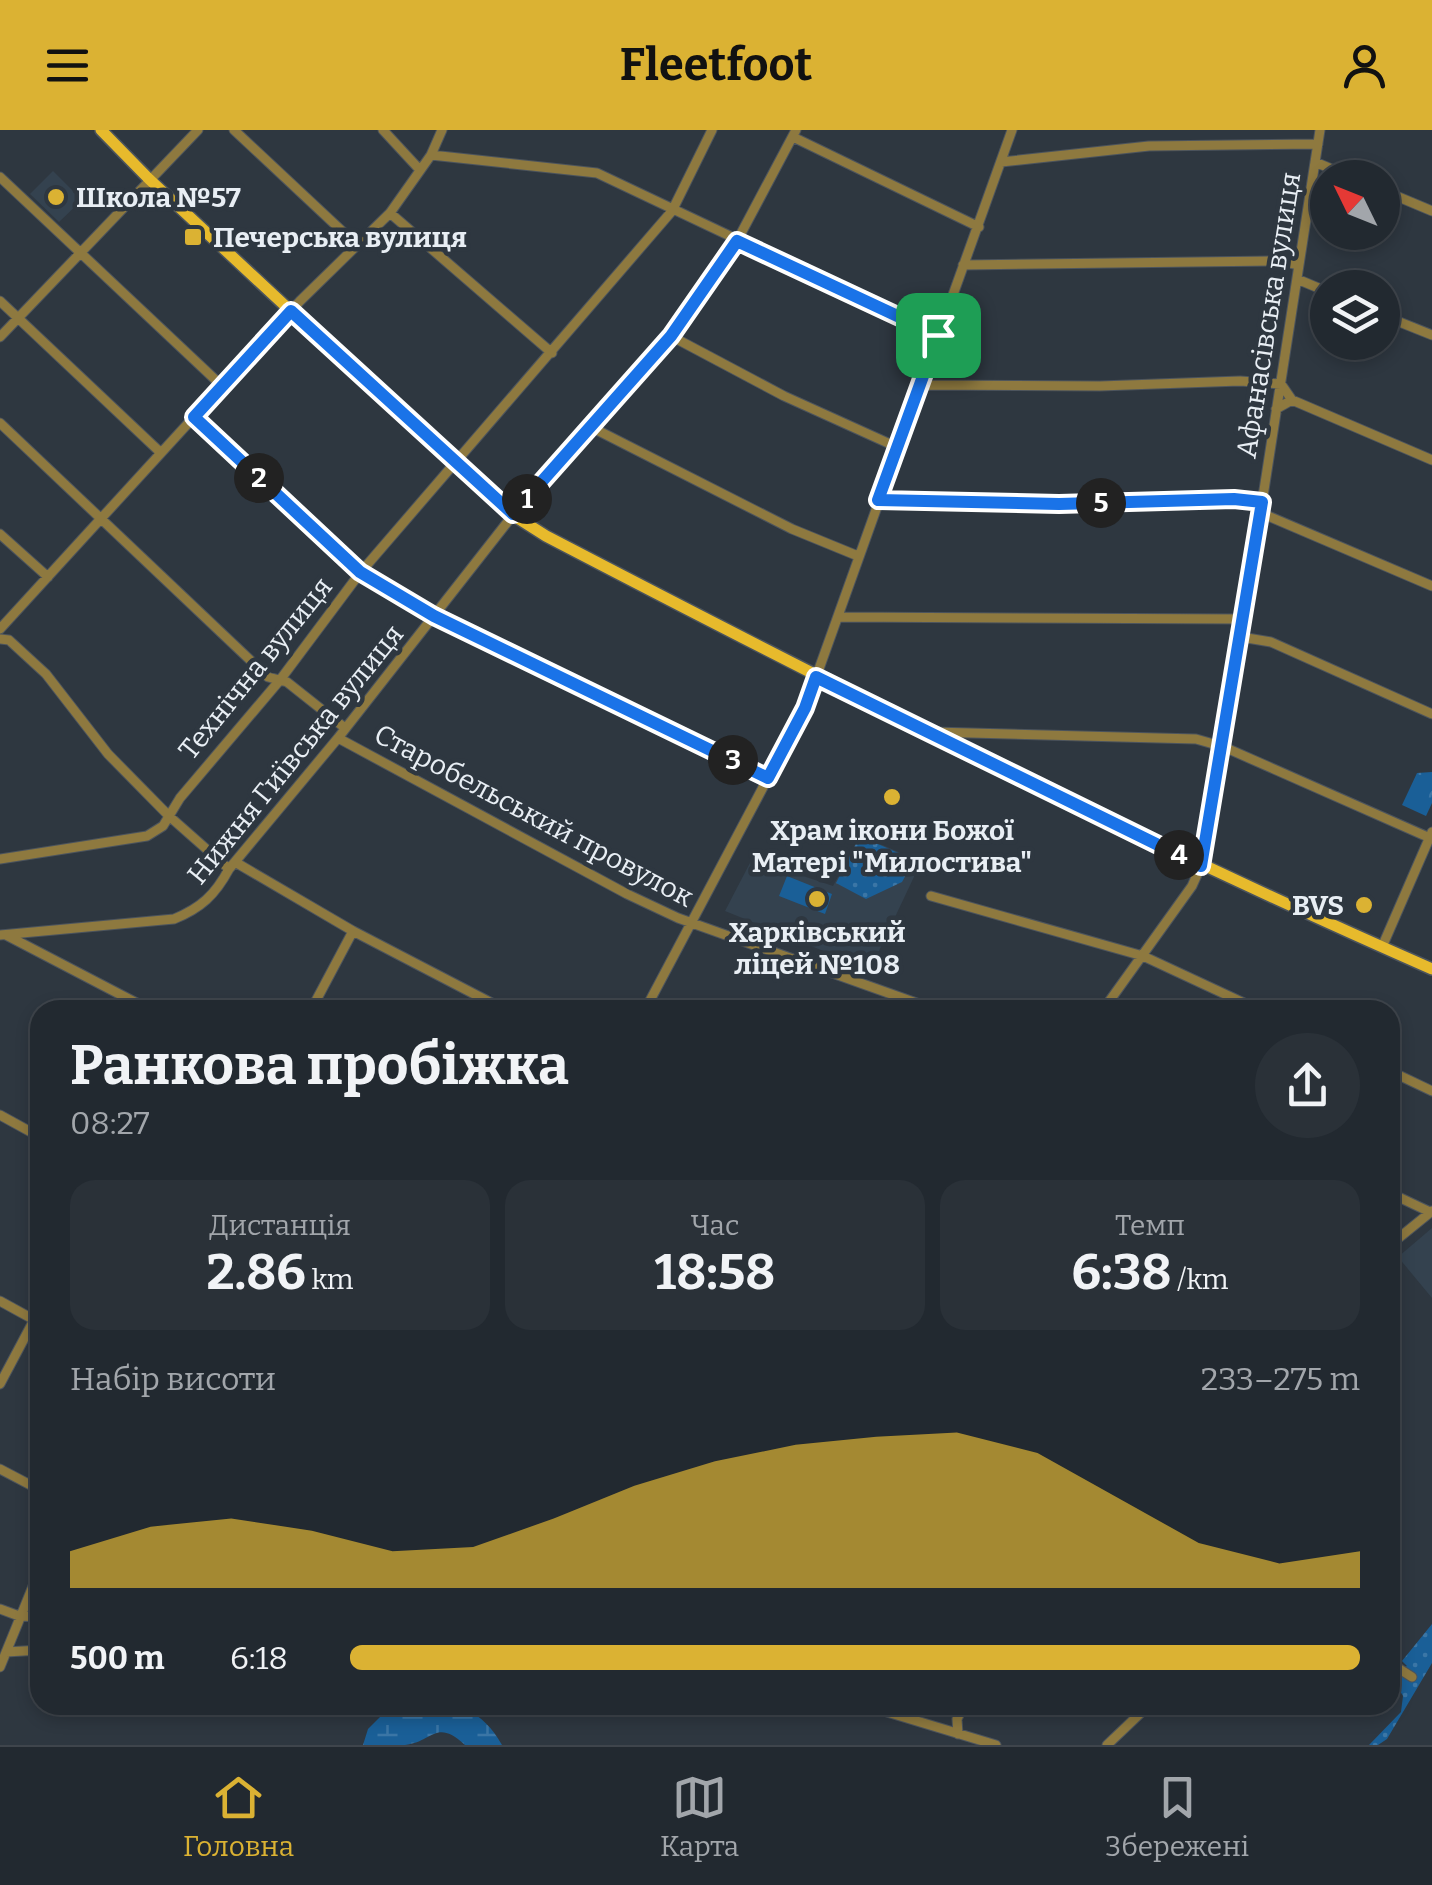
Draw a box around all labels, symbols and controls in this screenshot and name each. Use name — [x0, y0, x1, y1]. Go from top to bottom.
icon: menu — [40, 38, 95, 93]
text: Fleetfoot — [620, 38, 812, 92]
icon: person — [1337, 38, 1392, 93]
north arrow — [1310, 160, 1400, 250]
map controls — [1310, 160, 1400, 360]
street label: Афанасівська вулиця — [1230, 170, 1307, 460]
place label: Школа №57 — [76, 181, 241, 214]
marker: Школа №57 — [45, 186, 67, 208]
place label: Печерська вулиця — [213, 221, 467, 254]
marker: Печерська вулиця — [182, 226, 204, 248]
button: layers — [1310, 270, 1400, 360]
pin — [896, 293, 981, 378]
icon: arrive — [911, 308, 966, 363]
pin: 2 — [234, 453, 284, 503]
text: 2 — [251, 461, 267, 494]
pin: 1 — [502, 474, 552, 524]
pin: 5 — [1076, 478, 1126, 528]
text: 1 — [521, 482, 533, 515]
text: 5 — [1093, 486, 1109, 519]
street label: Технічна вулиця — [172, 571, 339, 766]
street label: Нижня Гиївська вулиця — [181, 618, 410, 891]
street label: Старобельський провулок — [369, 717, 699, 914]
pin: 3 — [708, 735, 758, 785]
text: 3 — [725, 743, 741, 776]
marker: Храм ікони Божої Матері "Милостива" — [881, 786, 903, 808]
place label: Храм ікони Божої Матері "Милостива" — [752, 814, 1032, 879]
pin: 4 — [1154, 830, 1204, 880]
text: 4 — [1170, 838, 1188, 871]
marker: Харківський ліцей №108 — [806, 888, 828, 910]
place label: BVS — [1292, 889, 1344, 922]
marker: BVS — [1353, 894, 1375, 916]
place label: Харківський ліцей №108 — [728, 916, 906, 981]
text: Ранкова пробіжка — [70, 1033, 569, 1099]
button: share — [1255, 1033, 1360, 1138]
text: 08:27 — [70, 1104, 150, 1142]
text: Дистанція — [209, 1209, 351, 1242]
text: Час — [691, 1209, 739, 1242]
text: Темп — [1115, 1209, 1185, 1242]
text: 2.86 — [206, 1242, 306, 1302]
text: 18:58 — [655, 1242, 775, 1302]
text: 6:38 — [1071, 1242, 1172, 1302]
text: km — [306, 1263, 354, 1296]
text: /km — [1172, 1263, 1229, 1296]
text: Набір висоти — [70, 1360, 276, 1398]
text: 233–275 m — [1201, 1360, 1360, 1398]
text: 500 m — [70, 1639, 164, 1677]
text: 6:18 — [230, 1639, 288, 1677]
tab: Головна — [183, 1770, 294, 1863]
tab: Карта — [660, 1770, 739, 1863]
tab: Збережені — [1105, 1770, 1249, 1863]

